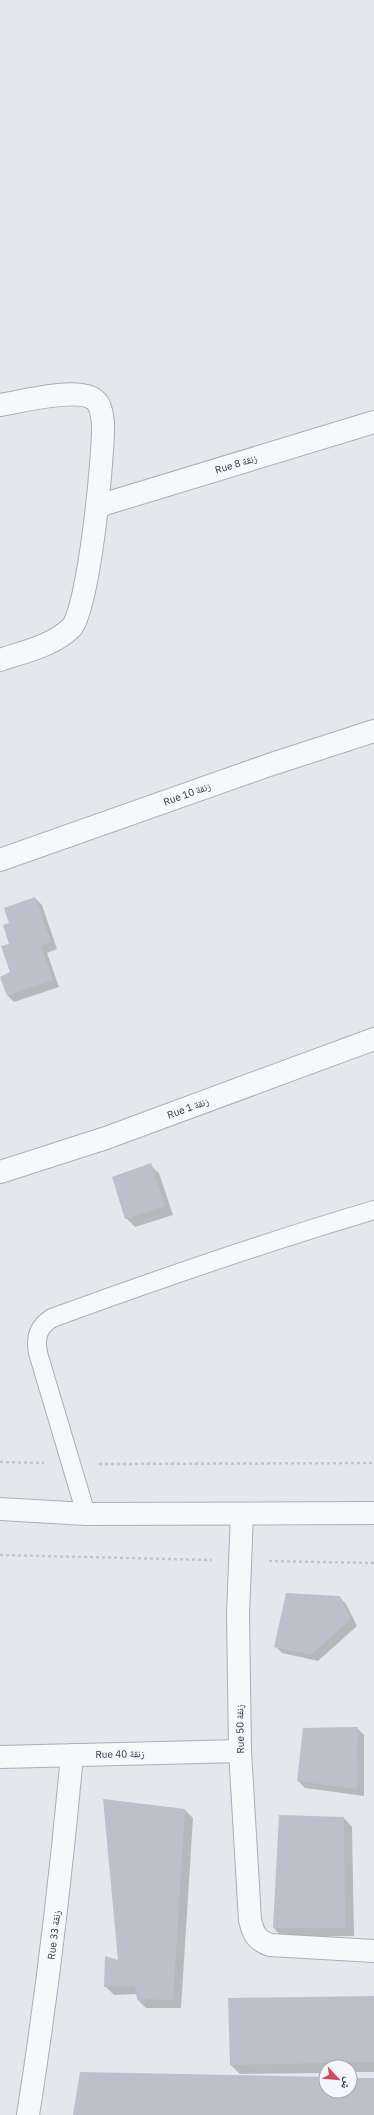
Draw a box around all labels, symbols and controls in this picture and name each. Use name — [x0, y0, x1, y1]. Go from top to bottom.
street label: Rue 8 زنقة — [213, 451, 259, 477]
street label: Rue 10 زنقة — [162, 779, 213, 809]
street label: Rue 1 زنقة — [165, 1094, 211, 1122]
street label: Rue 50 زنقة — [233, 1704, 247, 1754]
street label: Rue 40 زنقة — [95, 1747, 145, 1761]
street label: Rue 33 زنقة — [45, 1910, 63, 1960]
north arrow — [318, 2059, 358, 2099]
text: ش — [337, 2075, 356, 2092]

